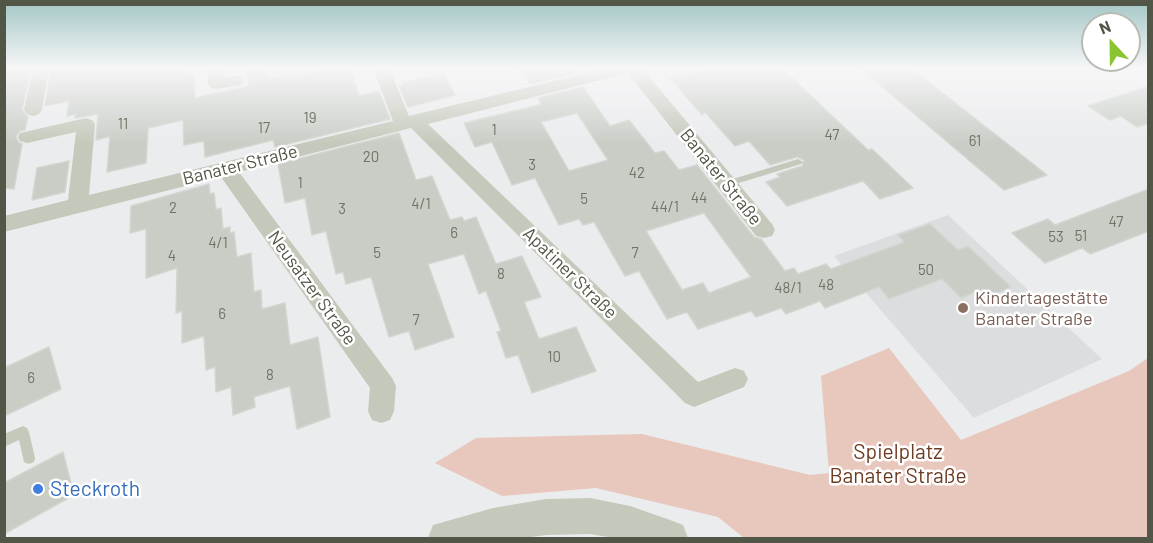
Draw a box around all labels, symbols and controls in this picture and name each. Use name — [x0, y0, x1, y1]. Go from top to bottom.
north arrow — [1081, 12, 1141, 72]
text: N — [1096, 16, 1113, 38]
house number: 19 — [303, 109, 317, 127]
house number: 11 — [118, 115, 128, 133]
house number: 17 — [258, 119, 270, 137]
house number: 1 — [491, 121, 497, 139]
street label: Banater Straße — [676, 124, 766, 230]
house number: 47 — [825, 126, 839, 144]
house number: 61 — [969, 132, 981, 150]
street label: Banater Straße — [180, 140, 300, 190]
house number: 20 — [363, 148, 379, 166]
house number: 3 — [528, 156, 536, 174]
house number: 42 — [629, 164, 645, 182]
house number: 1 — [297, 174, 303, 192]
house number: 44 — [691, 189, 707, 207]
house number: 5 — [580, 190, 588, 208]
house number: 4/1 — [411, 195, 431, 213]
house number: 44/1 — [651, 198, 679, 216]
house number: 2 — [169, 199, 177, 217]
house number: 3 — [338, 200, 346, 218]
house number: 47 — [1109, 213, 1123, 231]
street label: Apatiner Straße — [518, 223, 622, 323]
house number: 6 — [450, 224, 458, 242]
street label: Neusatzer Straße — [263, 227, 361, 349]
house number: 51 — [1075, 227, 1087, 245]
house number: 53 — [1048, 228, 1064, 246]
house number: 4/1 — [208, 234, 228, 252]
house number: 5 — [373, 244, 381, 262]
house number: 7 — [631, 244, 639, 262]
house number: 4 — [168, 247, 176, 265]
house number: 50 — [918, 261, 934, 279]
house number: 8 — [497, 265, 505, 283]
house number: 48 — [818, 276, 834, 294]
house number: 48/1 — [774, 279, 802, 297]
place label: Kindertagestätte Banater Straße — [975, 287, 1108, 330]
marker: Kindertagestätte Banater Straße — [956, 301, 970, 315]
house number: 6 — [218, 305, 226, 323]
house number: 7 — [412, 311, 420, 329]
house number: 10 — [547, 348, 561, 366]
house number: 8 — [266, 366, 274, 384]
house number: 6 — [27, 369, 35, 387]
park label: Spielplatz Banater Straße — [829, 439, 967, 489]
place label: Steckroth — [50, 476, 140, 502]
marker: Steckroth — [31, 482, 45, 496]

